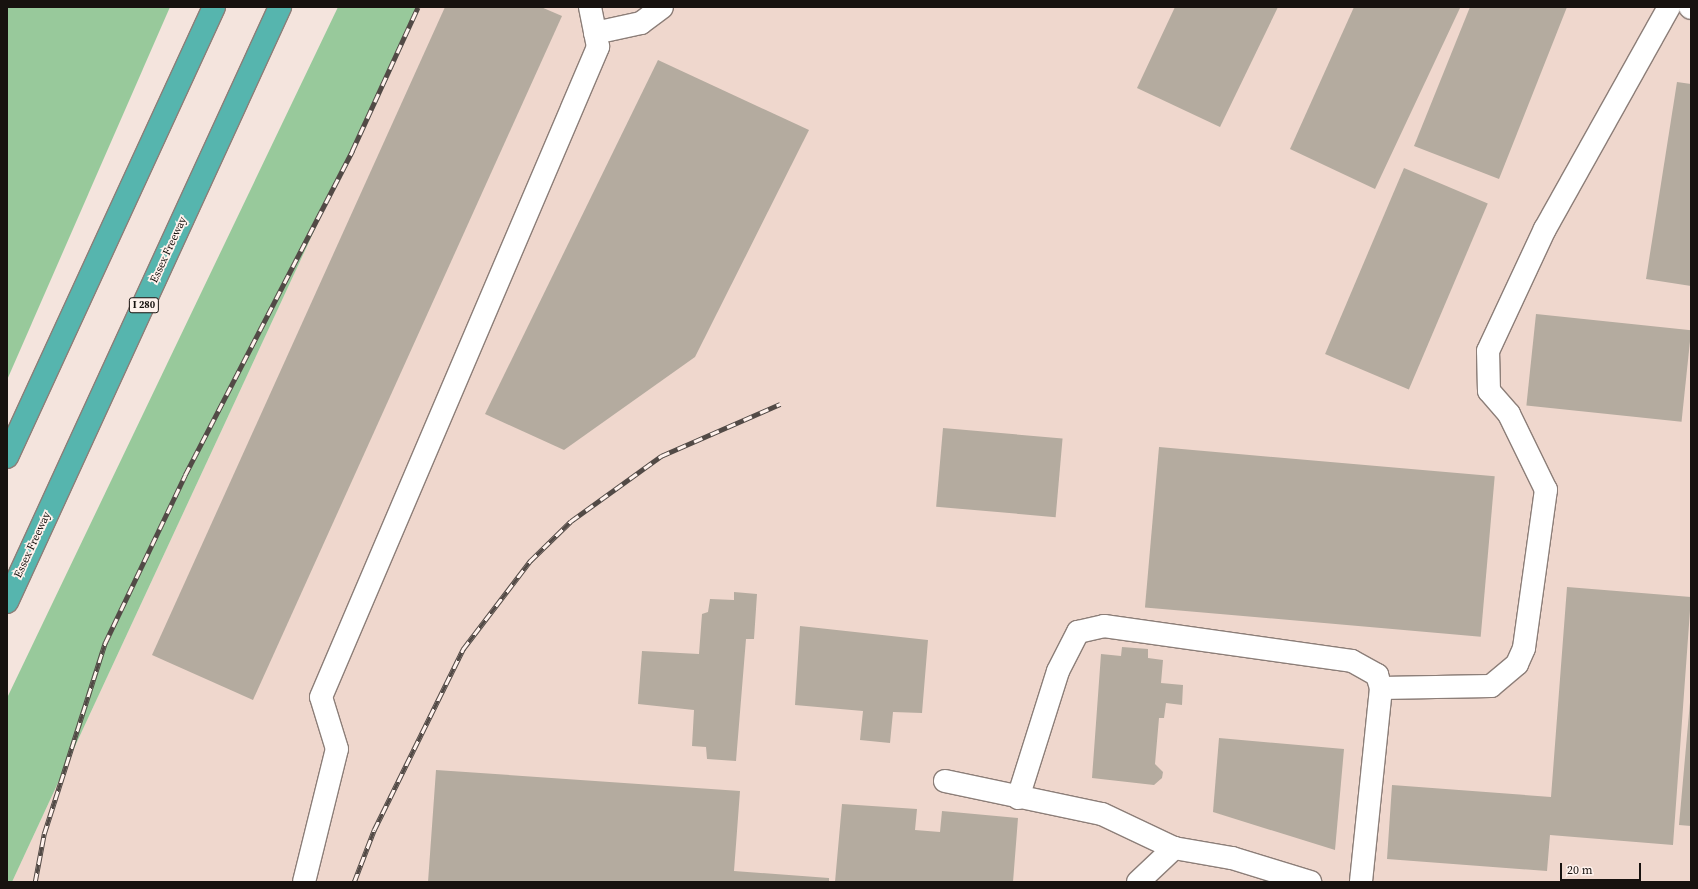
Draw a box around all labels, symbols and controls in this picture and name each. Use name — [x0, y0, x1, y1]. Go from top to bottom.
street label: Essex Freeway — [148, 215, 190, 285]
road number: I 280 — [128, 297, 160, 313]
street label: Essex Freeway — [12, 510, 54, 580]
scale bar — [1562, 855, 1643, 881]
text: 20 m — [1567, 862, 1593, 878]

